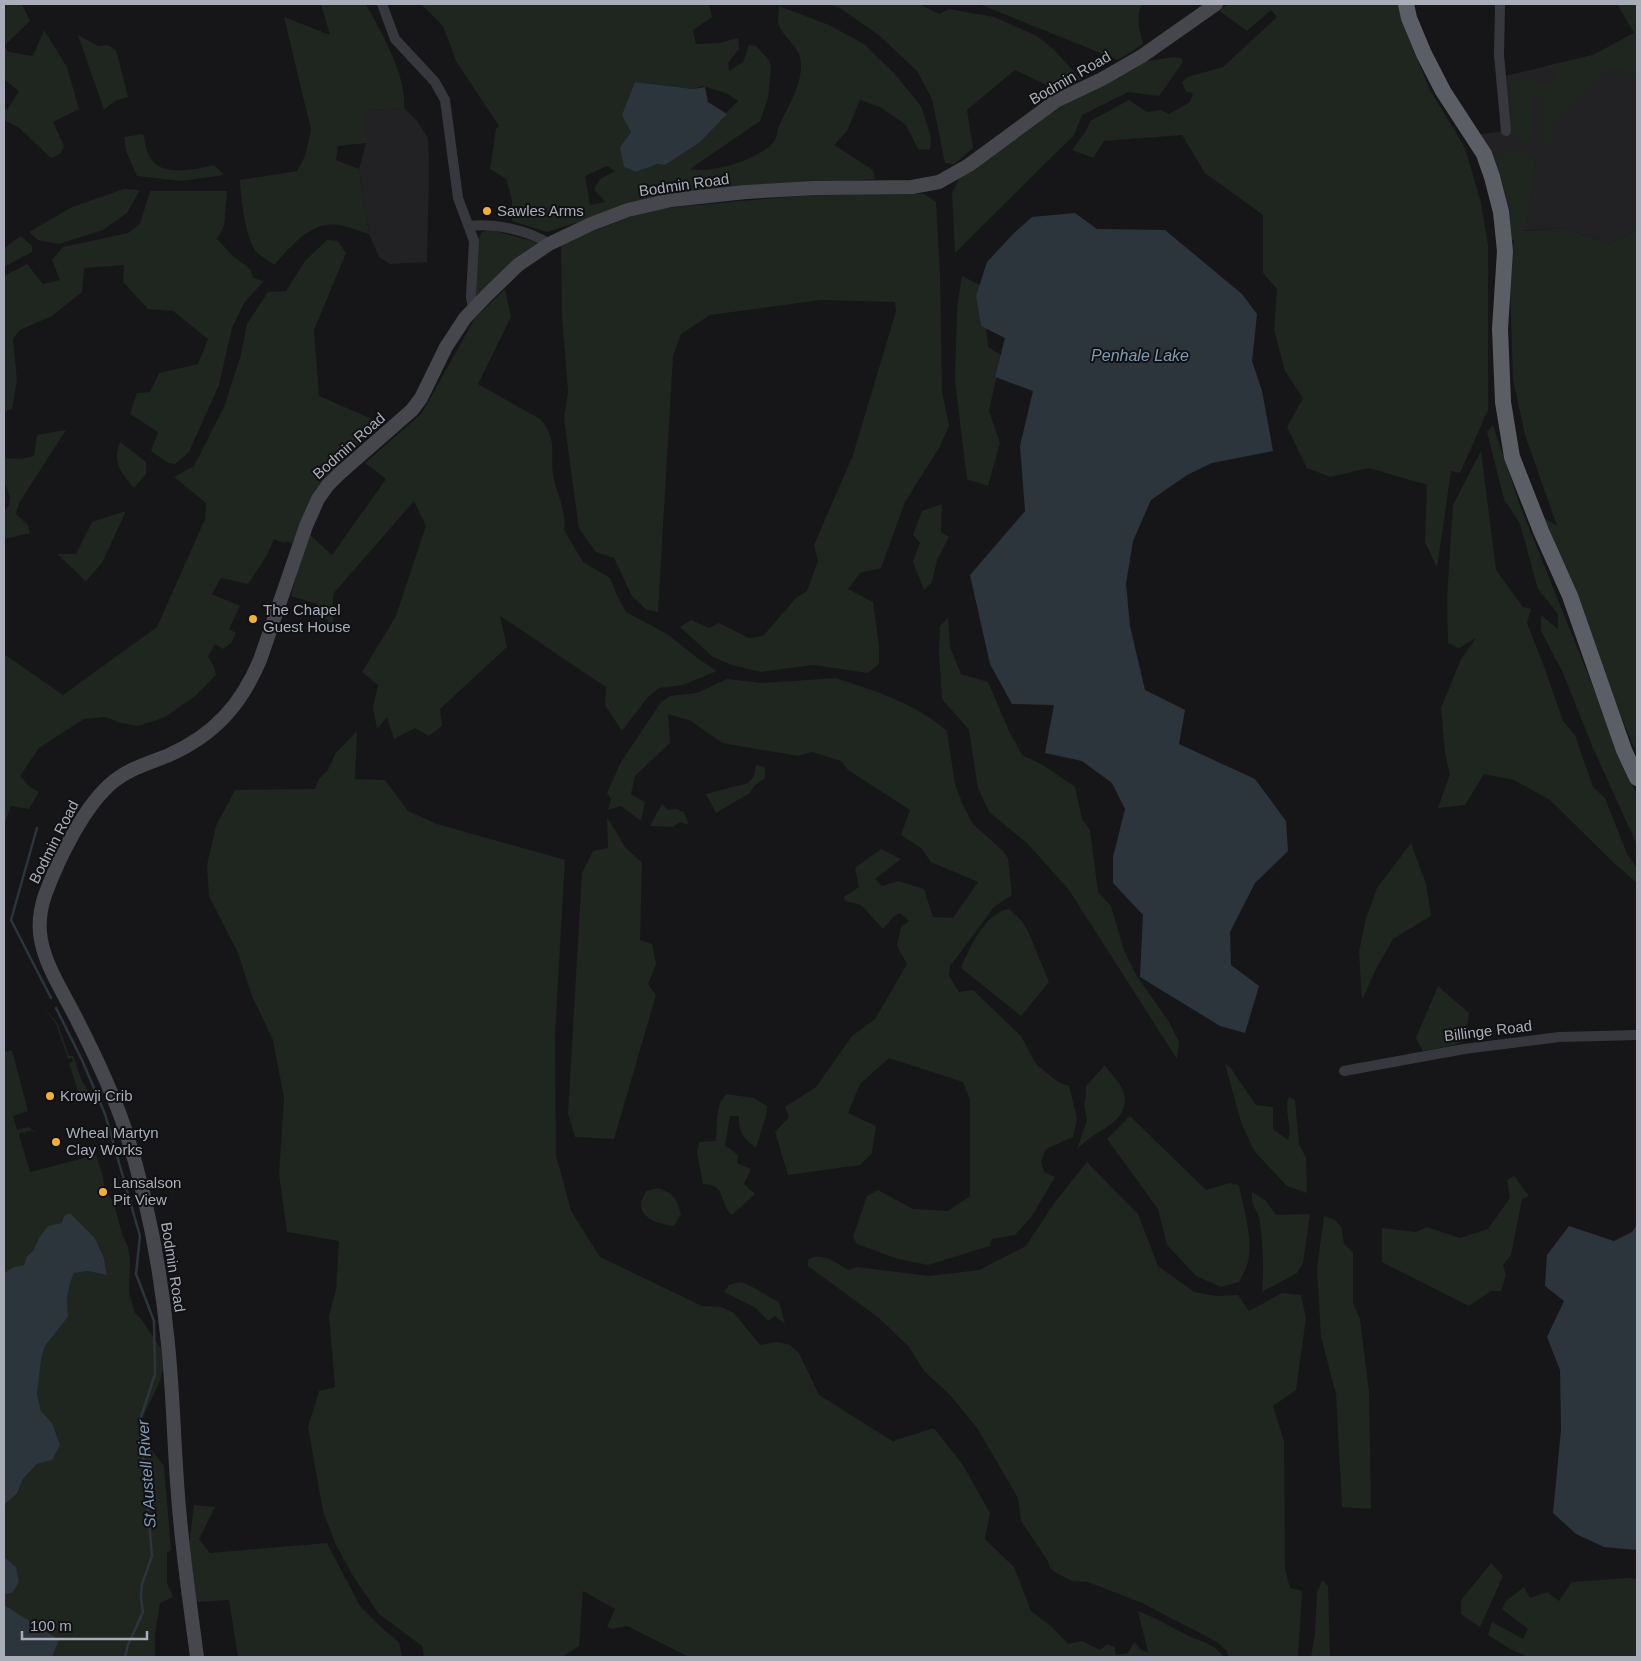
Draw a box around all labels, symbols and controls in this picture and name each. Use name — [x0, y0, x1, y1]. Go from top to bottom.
street label: Bodmin Road — [1026, 47, 1113, 108]
street label: Bodmin Road — [638, 170, 730, 199]
place label: Sawles Arms — [497, 202, 584, 219]
marker: Sawles Arms — [481, 205, 493, 217]
water label: Penhale Lake — [1091, 347, 1189, 364]
street label: Bodmin Road — [309, 409, 388, 482]
place label: The Chapel Guest House — [263, 601, 351, 635]
marker: The Chapel Guest House — [247, 613, 259, 625]
street label: Bodmin Road — [25, 797, 82, 886]
street label: Billinge Road — [1443, 1017, 1533, 1044]
place label: Krowji Crib — [60, 1087, 133, 1104]
marker: Krowji Crib — [44, 1090, 56, 1102]
place label: Wheal Martyn Clay Works — [66, 1124, 159, 1158]
marker: Wheal Martyn Clay Works — [50, 1136, 62, 1148]
place label: Lansalson Pit View — [113, 1174, 181, 1208]
marker: Lansalson Pit View — [97, 1186, 109, 1198]
street label: Bodmin Road — [158, 1221, 189, 1313]
water label: St Austell River — [134, 1418, 159, 1529]
scale bar — [22, 1608, 148, 1640]
text: 100 m — [30, 1617, 72, 1634]

